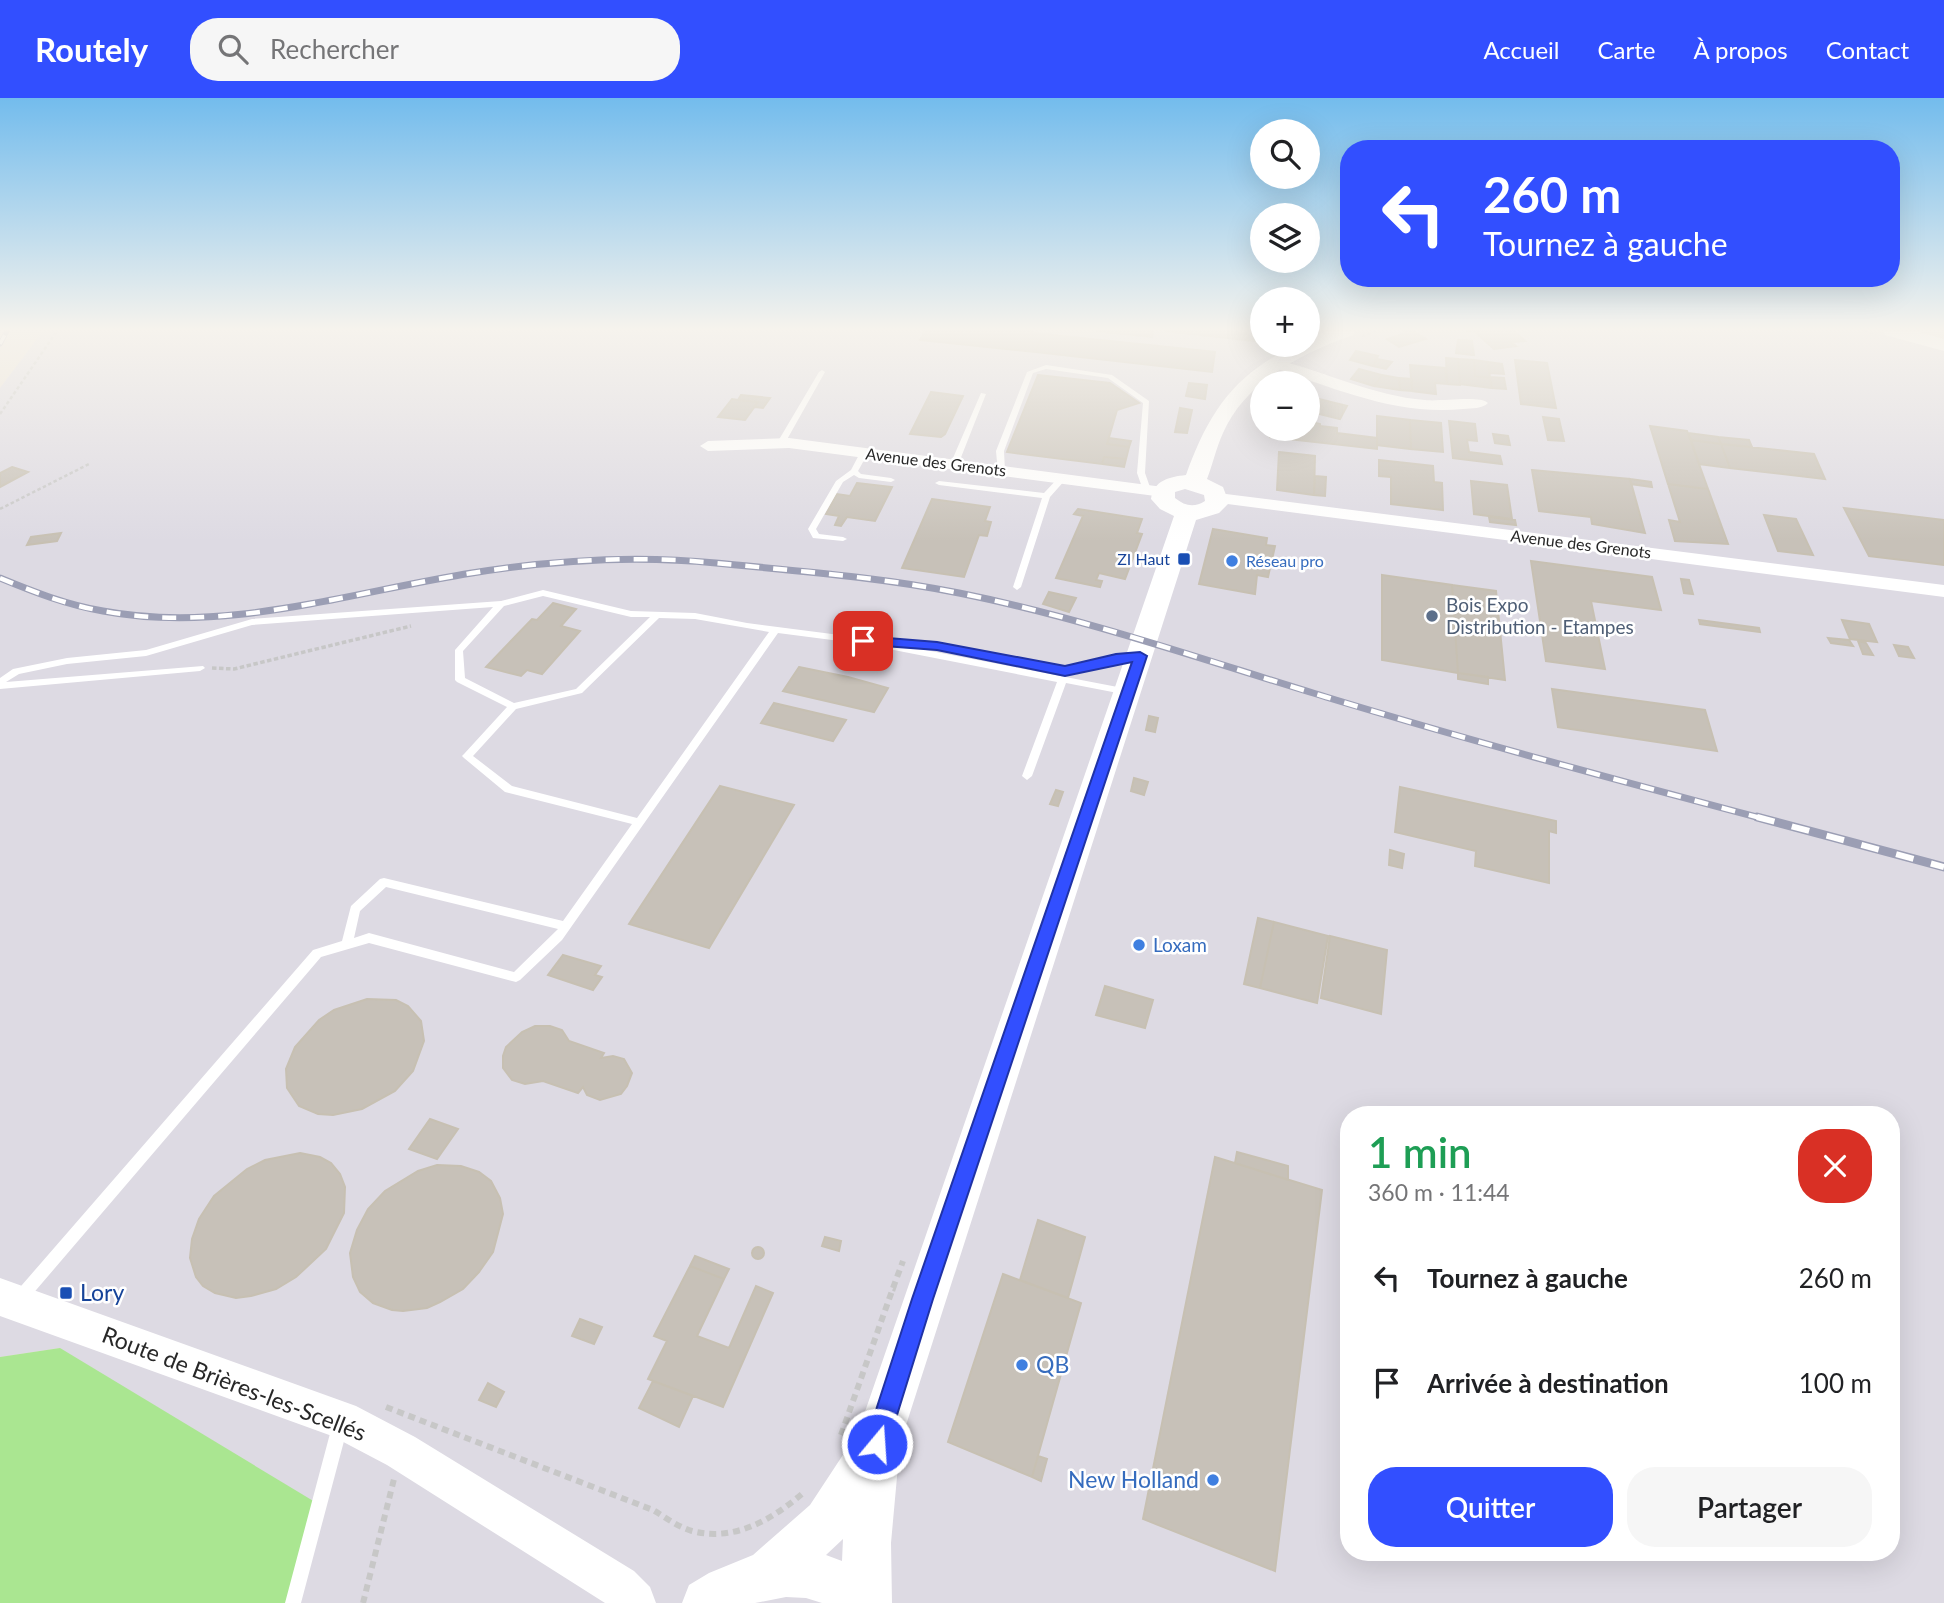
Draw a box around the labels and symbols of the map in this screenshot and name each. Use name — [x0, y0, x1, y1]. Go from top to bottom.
street label: Avenue des Grenots — [865, 443, 1008, 480]
street label: Avenue des Grenots — [1510, 525, 1653, 562]
place label: ZI Haut — [1117, 549, 1170, 568]
marker: ZI Haut — [1176, 551, 1192, 567]
place label: Réseau pro — [1246, 551, 1324, 570]
marker: Réseau pro — [1224, 553, 1240, 569]
place label: Bois Expo Distribution - Etampes — [1446, 593, 1634, 638]
marker: Bois Expo Distribution - Etampes — [1424, 608, 1440, 624]
pin — [833, 611, 893, 671]
place label: Loxam — [1153, 933, 1207, 956]
marker: Loxam — [1131, 937, 1147, 953]
place label: Lory — [80, 1278, 124, 1306]
marker: Lory — [58, 1285, 74, 1301]
street label: Route de Brières-les-Scellés — [99, 1320, 370, 1446]
place label: QB — [1036, 1350, 1069, 1378]
marker: QB — [1014, 1357, 1030, 1373]
position arrow — [840, 1407, 914, 1481]
place label: New Holland — [1068, 1465, 1199, 1493]
marker: New Holland — [1205, 1472, 1221, 1488]

